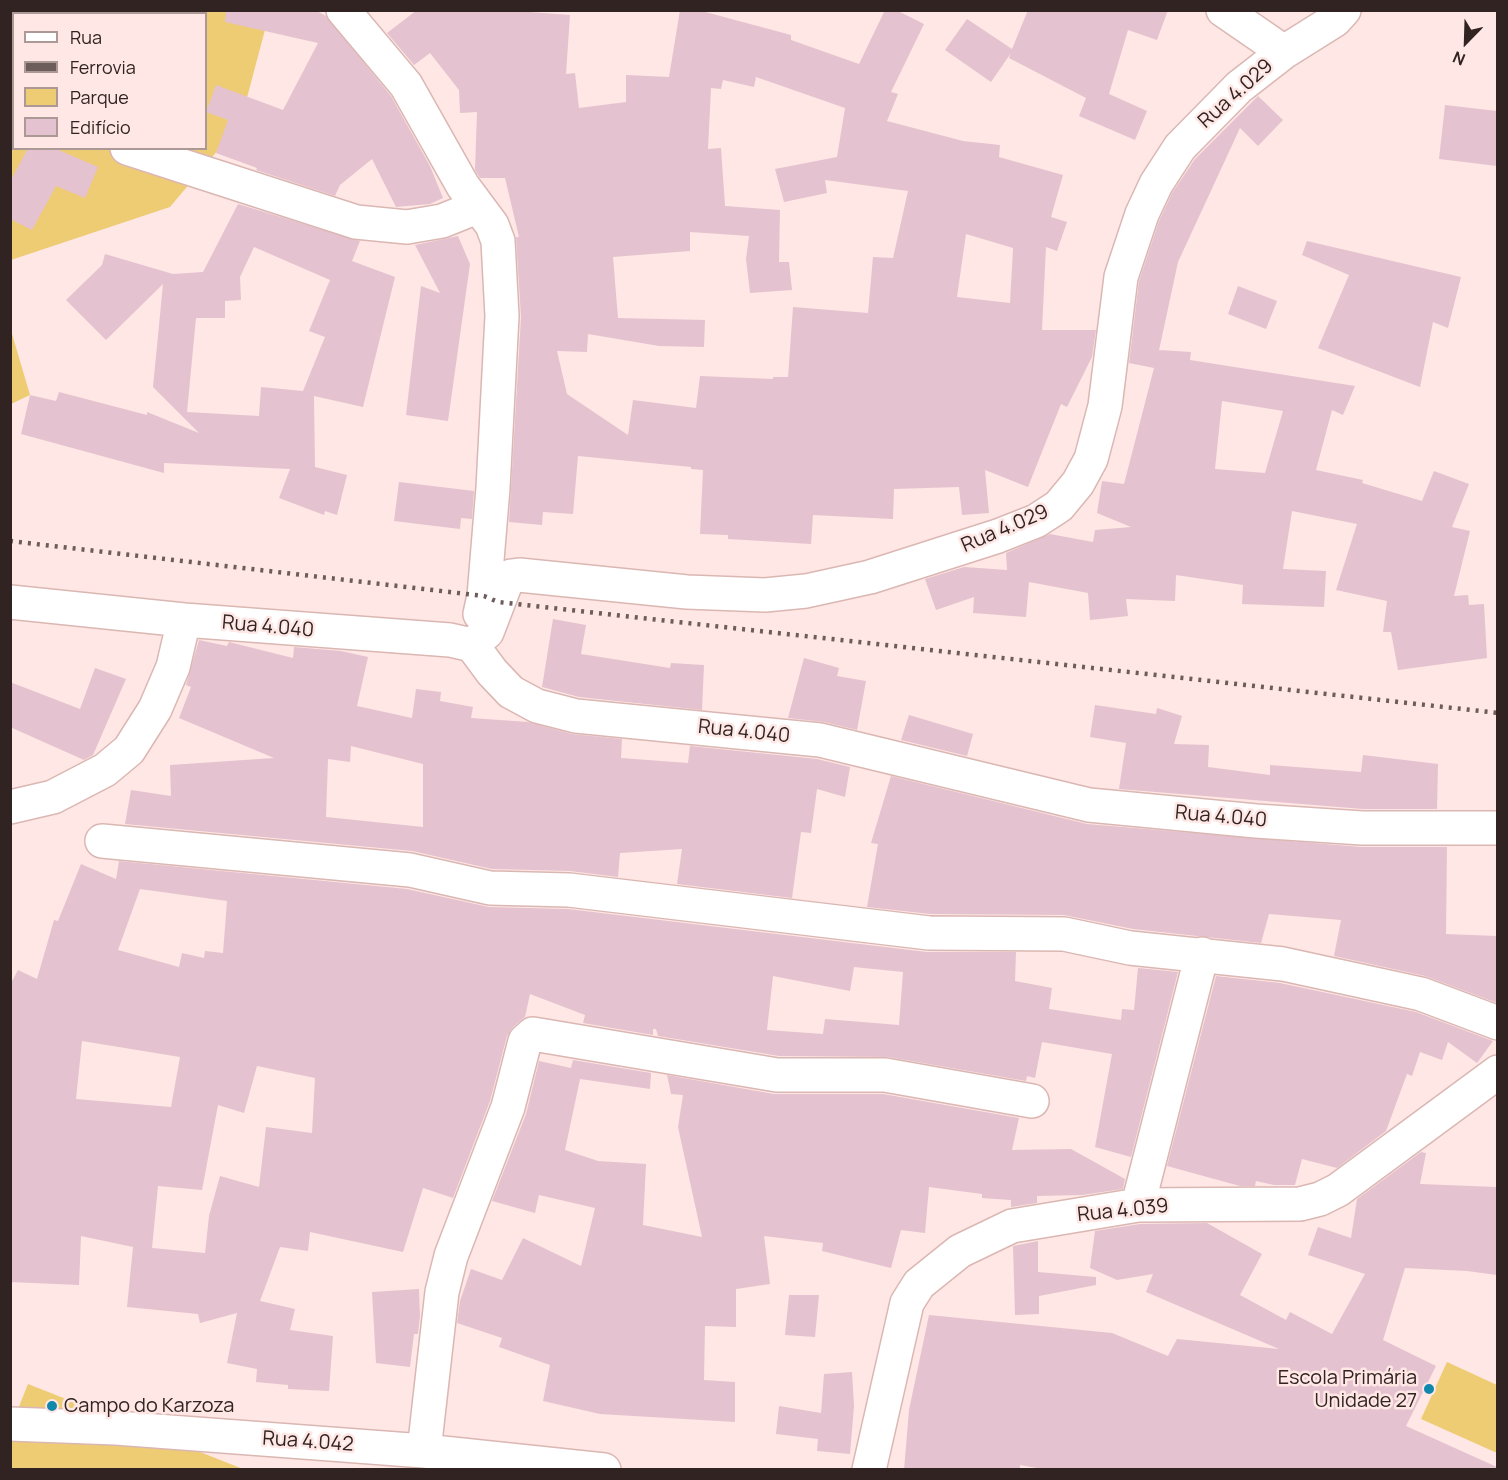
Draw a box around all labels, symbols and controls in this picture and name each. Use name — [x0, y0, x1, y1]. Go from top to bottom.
legend — [12, 12, 207, 150]
north arrow — [1436, 12, 1496, 72]
text: Rua — [70, 25, 102, 49]
text: N — [1449, 46, 1469, 71]
street label: Rua 4.029 — [1194, 54, 1278, 134]
text: Ferrovia — [70, 55, 136, 79]
text: Parque — [70, 85, 129, 109]
text: Edifício — [70, 115, 131, 139]
street label: Rua 4.029 — [958, 500, 1052, 558]
street label: Rua 4.040 — [221, 611, 315, 643]
street label: Rua 4.040 — [697, 715, 791, 749]
street label: Rua 4.040 — [1174, 801, 1268, 833]
street label: Rua 4.039 — [1076, 1194, 1170, 1228]
place label: Escola Primária Unidade 27 — [1278, 1366, 1417, 1413]
marker: Escola Primária Unidade 27 — [1422, 1382, 1436, 1396]
place label: Campo do Karzoza — [64, 1394, 234, 1418]
marker: Campo do Karzoza — [45, 1399, 59, 1413]
street label: Rua 4.042 — [262, 1427, 354, 1457]

